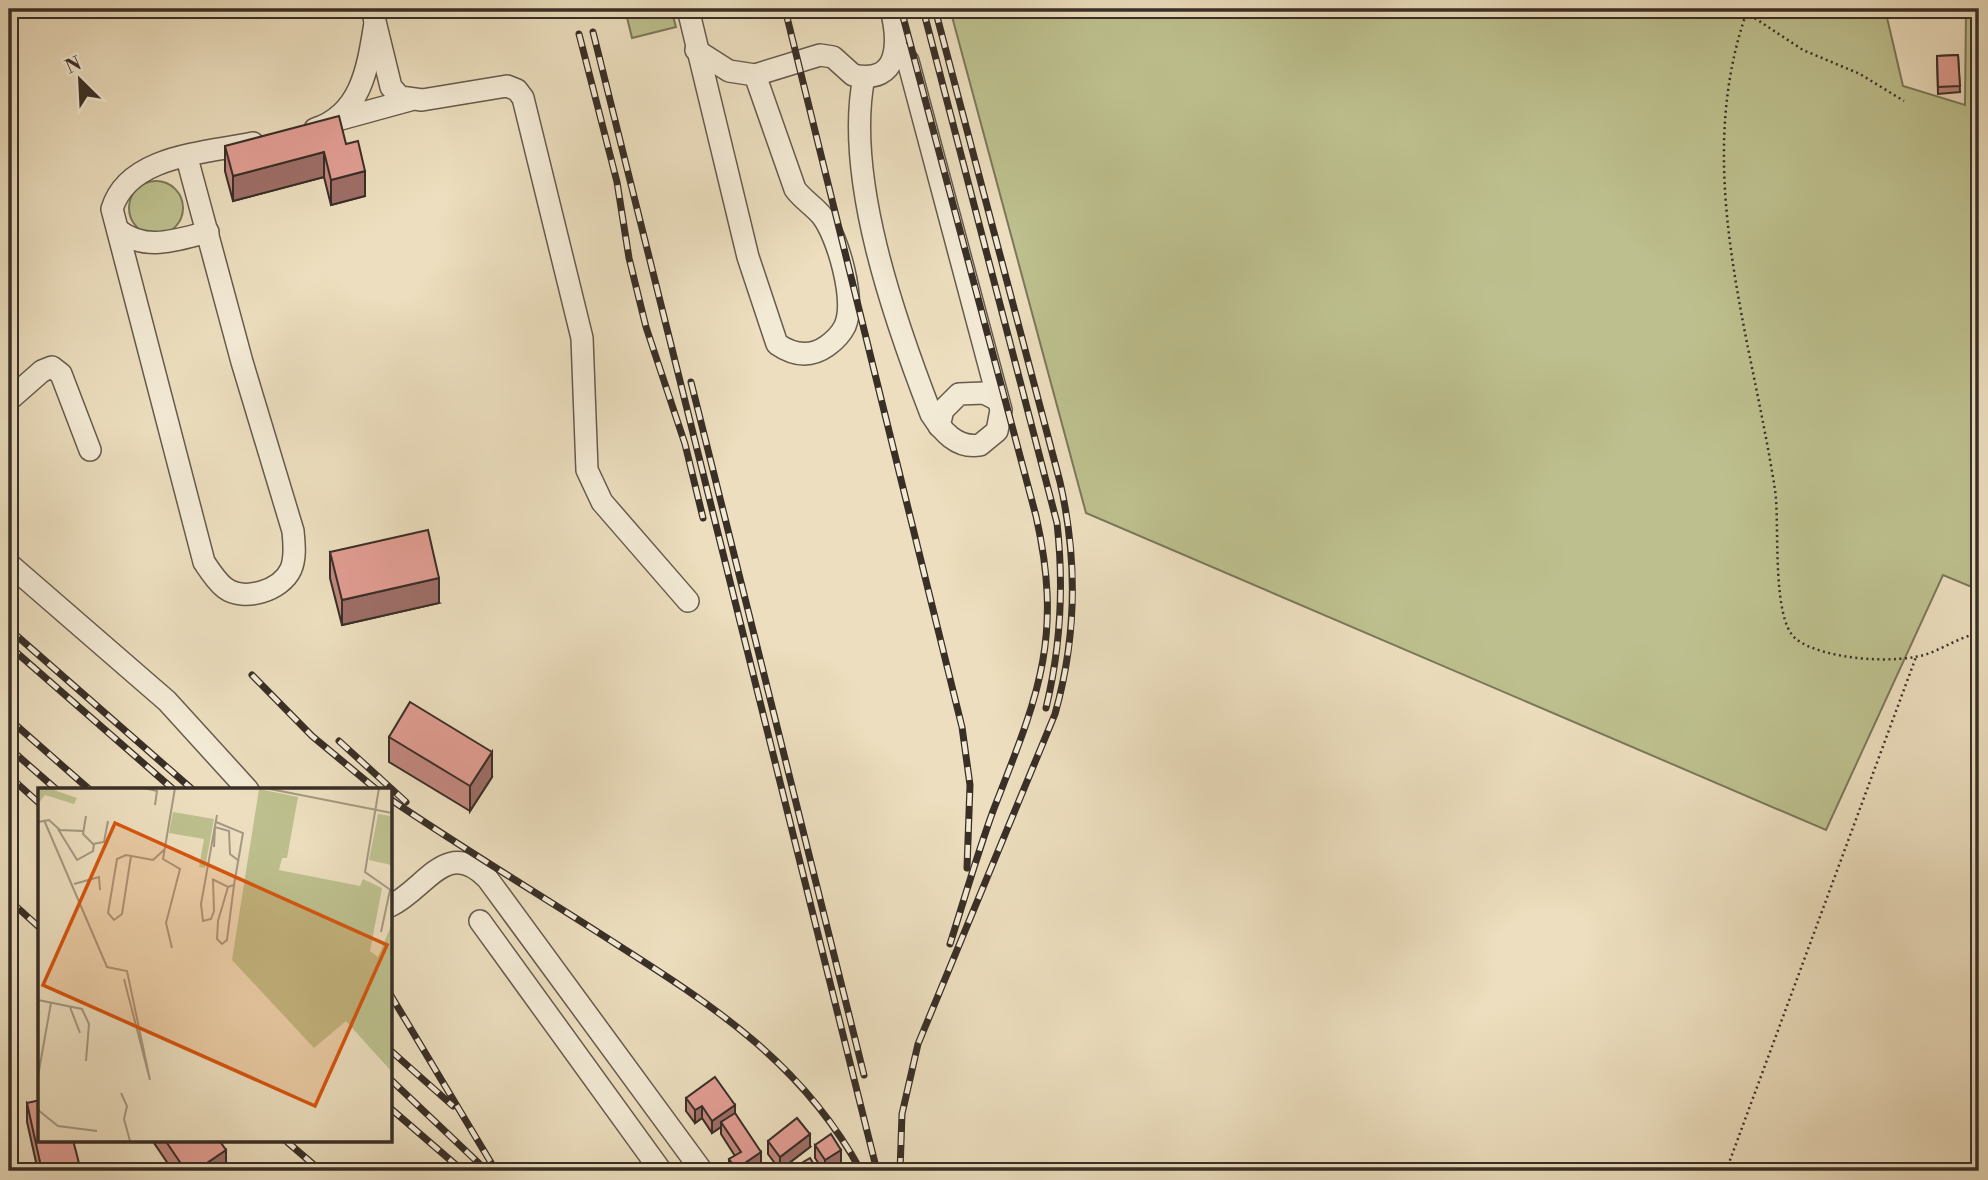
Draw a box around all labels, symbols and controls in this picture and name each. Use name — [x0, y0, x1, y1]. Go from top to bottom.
north arrow — [46, 46, 116, 116]
text: N — [62, 51, 85, 79]
inset map — [38, 788, 392, 1142]

